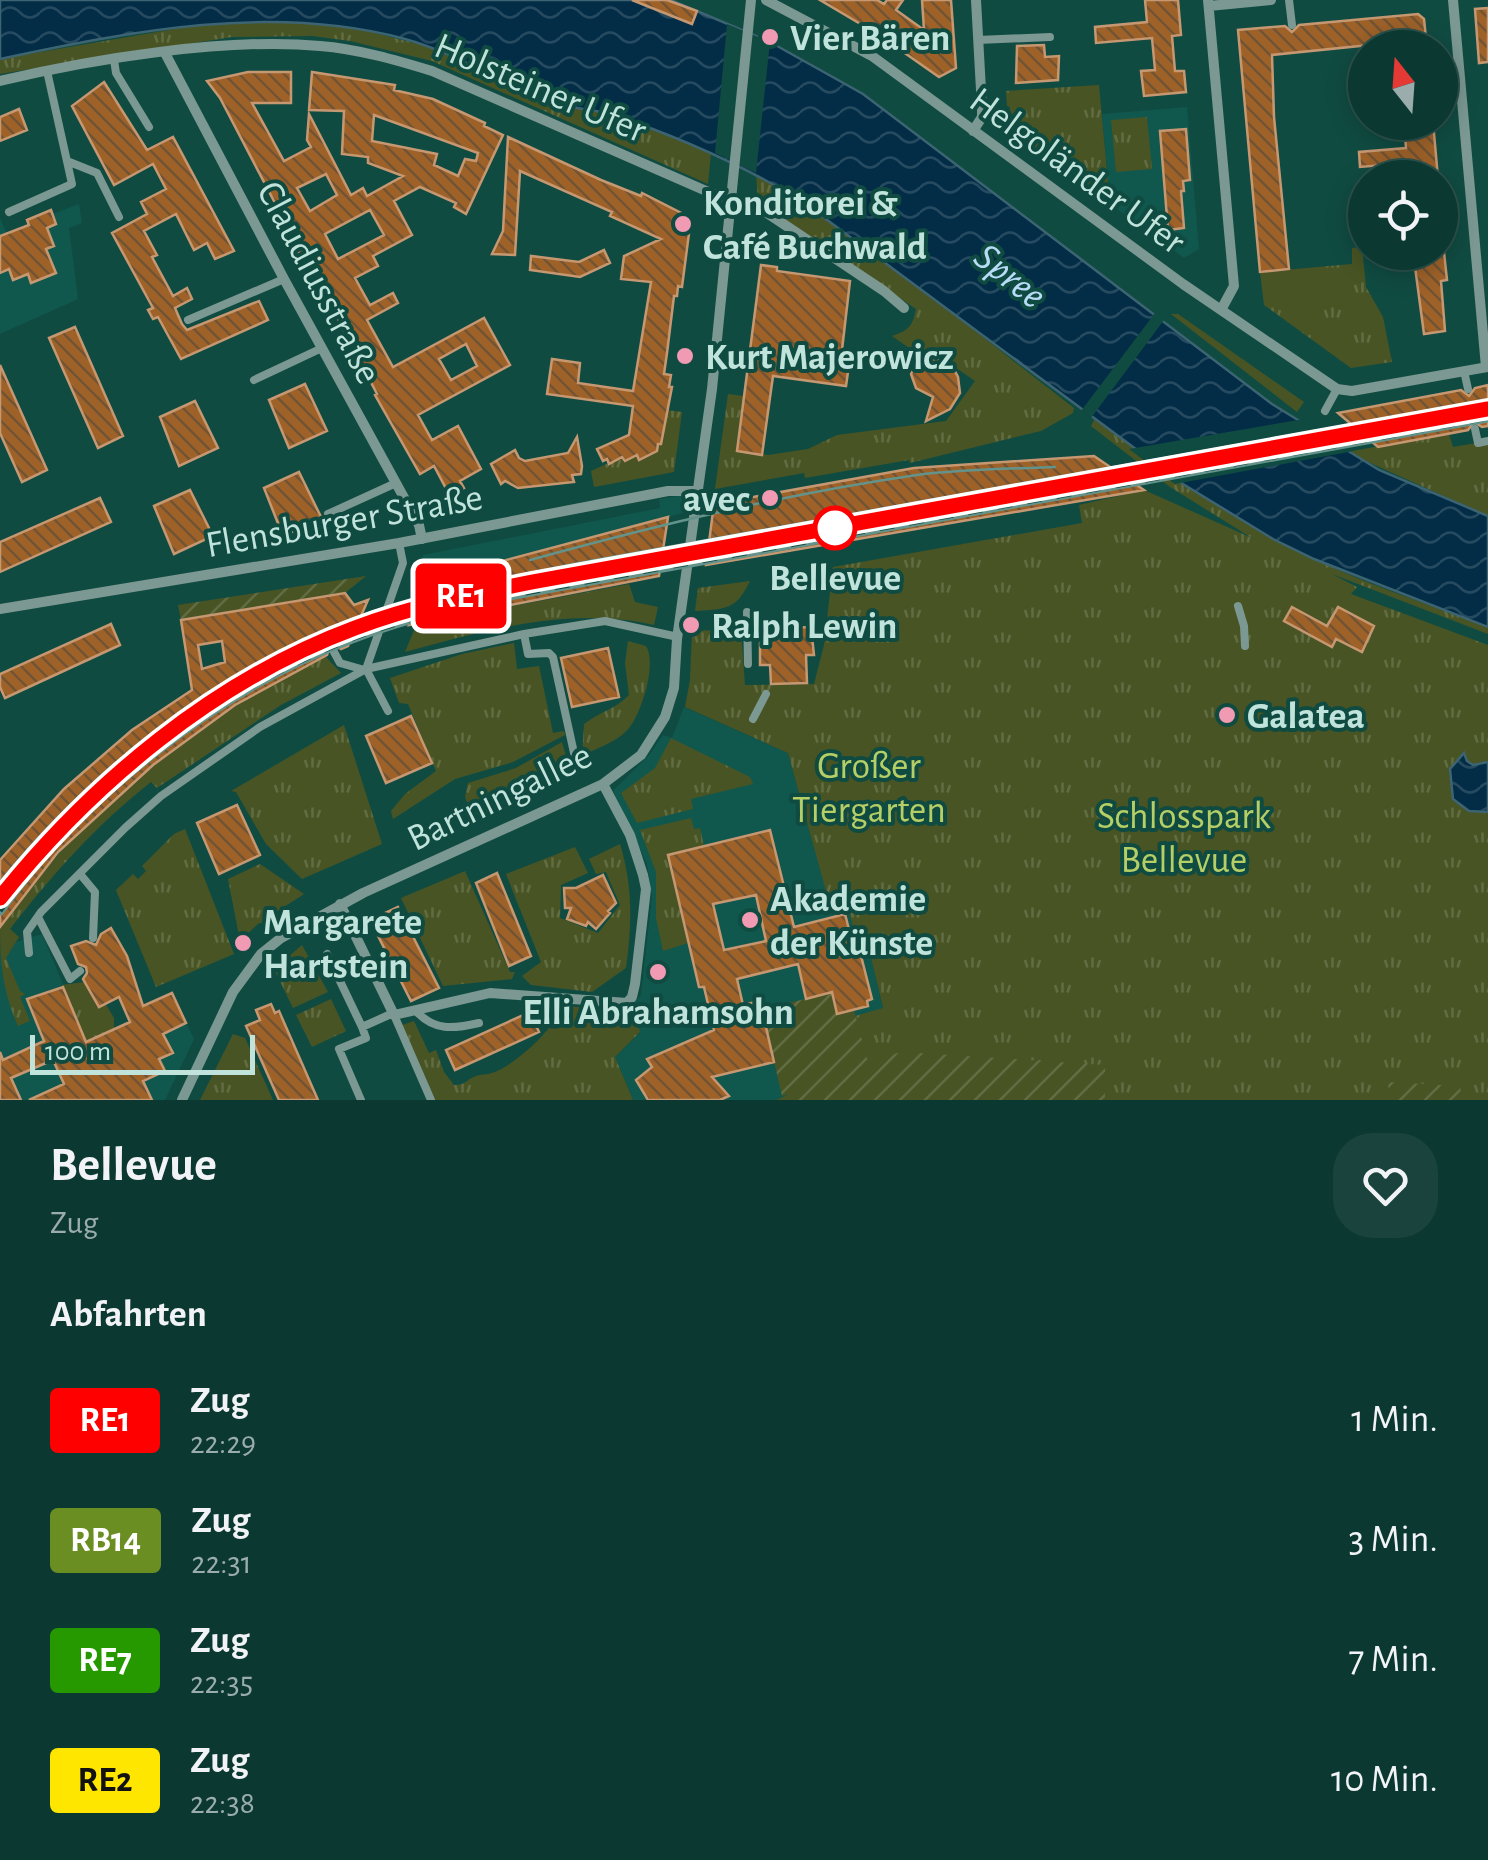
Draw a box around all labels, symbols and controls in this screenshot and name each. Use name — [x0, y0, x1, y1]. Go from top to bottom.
place label: Vier Bären — [790, 20, 950, 58]
marker: Vier Bären — [759, 26, 781, 48]
street label: Holsteiner Ufer — [429, 27, 652, 151]
north arrow — [1348, 30, 1458, 140]
map controls — [1348, 30, 1458, 270]
street label: Helgoländer Ufer — [962, 81, 1192, 263]
button: locate — [1348, 160, 1458, 270]
street label: Claudiusstraße — [249, 176, 387, 390]
place label: Konditorei & Café Buchwald — [703, 185, 927, 267]
marker: Konditorei & Café Buchwald — [672, 213, 694, 235]
water label: Spree — [967, 236, 1053, 317]
place label: Kurt Majerowicz — [705, 339, 954, 377]
marker: Kurt Majerowicz — [674, 345, 696, 367]
street label: Flensburger Straße — [203, 479, 486, 565]
place label: avec — [683, 481, 750, 519]
marker: avec — [759, 487, 781, 509]
marker: Bellevue — [814, 507, 856, 549]
place label: Bellevue — [769, 560, 901, 598]
line badge: RE1 — [404, 564, 518, 628]
text: RE1 — [435, 579, 487, 614]
place label: Ralph Lewin — [711, 608, 897, 646]
marker: Ralph Lewin — [680, 614, 702, 636]
place label: Galatea — [1247, 698, 1365, 736]
marker: Galatea — [1216, 704, 1238, 726]
street label: Bartningallee — [402, 737, 598, 859]
park label: Großer Tiergarten — [792, 748, 946, 830]
park label: Schlosspark Bellevue — [1097, 798, 1272, 880]
place label: Akademie der Künste — [770, 881, 933, 963]
place label: Margarete Hartstein — [263, 904, 422, 986]
marker: Akademie der Künste — [739, 909, 761, 931]
marker: Margarete Hartstein — [232, 932, 254, 954]
marker: Elli Abrahamsohn — [647, 961, 669, 983]
place label: Elli Abrahamsohn — [522, 994, 794, 1032]
scale bar — [30, 1030, 255, 1074]
text: 100 m — [45, 1038, 111, 1066]
button: heart — [1333, 1133, 1438, 1238]
text: Bellevue — [50, 1142, 217, 1190]
text: Zug — [50, 1207, 98, 1239]
text: Abfahrten — [50, 1296, 207, 1334]
text: Zug — [190, 1382, 249, 1420]
text: 1 Min. — [1351, 1401, 1438, 1439]
text: RE1 — [79, 1403, 131, 1438]
text: 22:29 — [190, 1427, 256, 1459]
text: Zug — [191, 1502, 250, 1540]
text: 3 Min. — [1349, 1521, 1438, 1559]
text: RB14 — [70, 1523, 141, 1558]
text: 22:31 — [191, 1547, 252, 1579]
text: Zug — [190, 1622, 249, 1660]
text: 7 Min. — [1348, 1641, 1438, 1679]
text: RE7 — [78, 1643, 132, 1678]
text: 22:35 — [190, 1667, 253, 1699]
text: Zug — [190, 1742, 249, 1780]
text: 10 Min. — [1331, 1761, 1438, 1799]
text: RE2 — [78, 1763, 132, 1798]
text: 22:38 — [190, 1787, 255, 1819]

